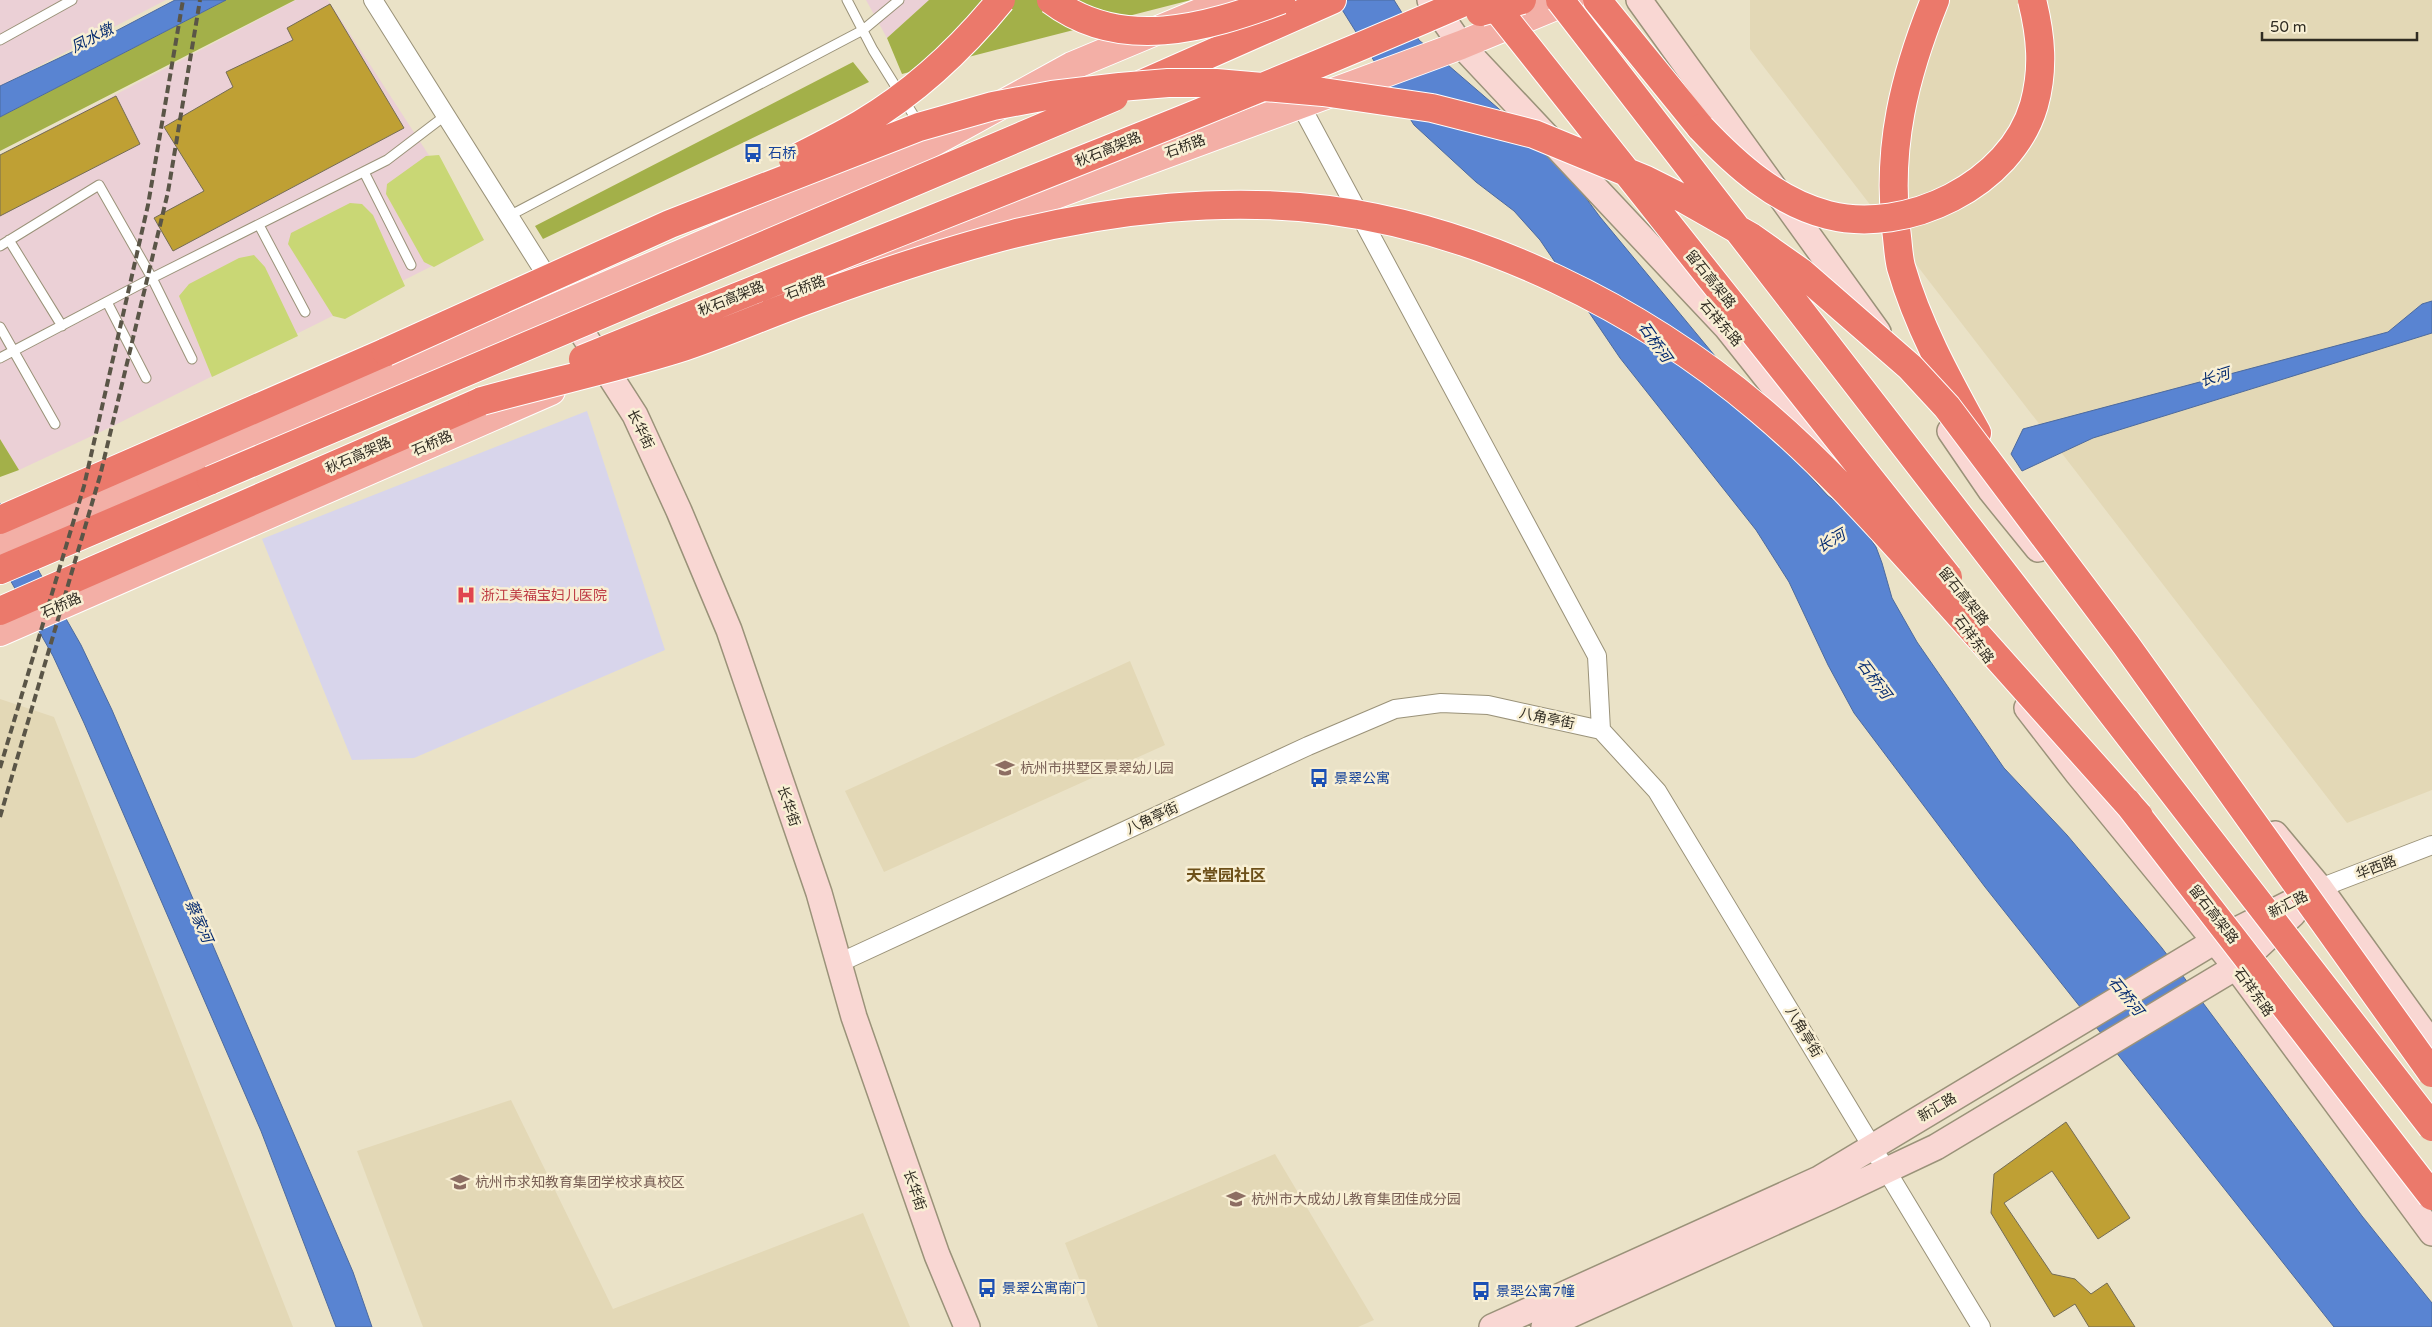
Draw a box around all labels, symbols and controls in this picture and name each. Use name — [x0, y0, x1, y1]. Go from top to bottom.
scale bar — [2262, 10, 2417, 42]
text: 50 m — [2270, 18, 2307, 36]
water label: 凤水墩 — [68, 19, 118, 56]
street label: 秋石高架路 — [1073, 128, 1144, 170]
street label: 石桥路 — [1163, 131, 1208, 162]
bus stop icon: 石桥 — [742, 142, 764, 164]
place label: 石桥 — [768, 145, 796, 162]
street label: 留石高架路 — [1682, 247, 1739, 312]
street label: 石桥路 — [783, 272, 828, 303]
street label: 秋石高架路 — [696, 277, 767, 319]
street label: 石祥东路 — [1696, 297, 1745, 350]
water label: 石桥河 — [1635, 318, 1677, 368]
water label: 长河 — [2198, 363, 2235, 390]
street label: 长华街 — [624, 407, 657, 452]
street label: 石桥路 — [410, 427, 455, 460]
street label: 秋石高架路 — [323, 433, 394, 477]
water label: 长河 — [1814, 524, 1851, 556]
street label: 留石高架路 — [1935, 564, 1992, 629]
hospital icon: 浙江美福宝妇儿医院 — [455, 584, 477, 606]
place label: 浙江美福宝妇儿医院 — [481, 587, 607, 604]
street label: 石桥路 — [39, 589, 84, 622]
street label: 石祥东路 — [1950, 612, 1997, 667]
water label: 石桥河 — [1853, 656, 1897, 705]
street label: 八角亭街 — [1518, 704, 1576, 733]
school or university icon: 杭州市拱墅区景翠幼儿园 — [994, 757, 1016, 779]
place label: 杭州市拱墅区景翠幼儿园 — [1020, 760, 1174, 777]
bus stop icon: 景翠公寓 — [1308, 767, 1330, 789]
place label: 景翠公寓 — [1334, 770, 1390, 787]
street label: 长华街 — [774, 784, 803, 829]
street label: 八角亭街 — [1123, 799, 1181, 838]
street label: 华西路 — [2354, 852, 2399, 883]
district label: 天堂园社区 — [1186, 866, 1266, 886]
street label: 留石高架路 — [2185, 881, 2242, 947]
street label: 新汇路 — [2266, 887, 2311, 922]
water label: 蔡家河 — [182, 897, 218, 948]
street label: 石祥东路 — [2230, 965, 2277, 1020]
water label: 石桥河 — [2105, 973, 2149, 1021]
street label: 八角亭街 — [1782, 1004, 1825, 1061]
street label: 新汇路 — [1915, 1089, 1960, 1126]
street label: 长华街 — [900, 1168, 929, 1213]
school or university icon: 杭州市求知教育集团学校求真校区 — [449, 1171, 471, 1193]
place label: 杭州市求知教育集团学校求真校区 — [475, 1174, 685, 1191]
school or university icon: 杭州市大成幼儿教育集团佳成分园 — [1225, 1188, 1247, 1210]
place label: 杭州市大成幼儿教育集团佳成分园 — [1251, 1191, 1461, 1208]
bus stop icon: 景翠公寓南门 — [976, 1277, 998, 1299]
place label: 景翠公寓南门 — [1002, 1280, 1086, 1297]
bus stop icon: 景翆公寓7幢 — [1470, 1280, 1492, 1302]
place label: 景翆公寓7幢 — [1496, 1283, 1575, 1300]

